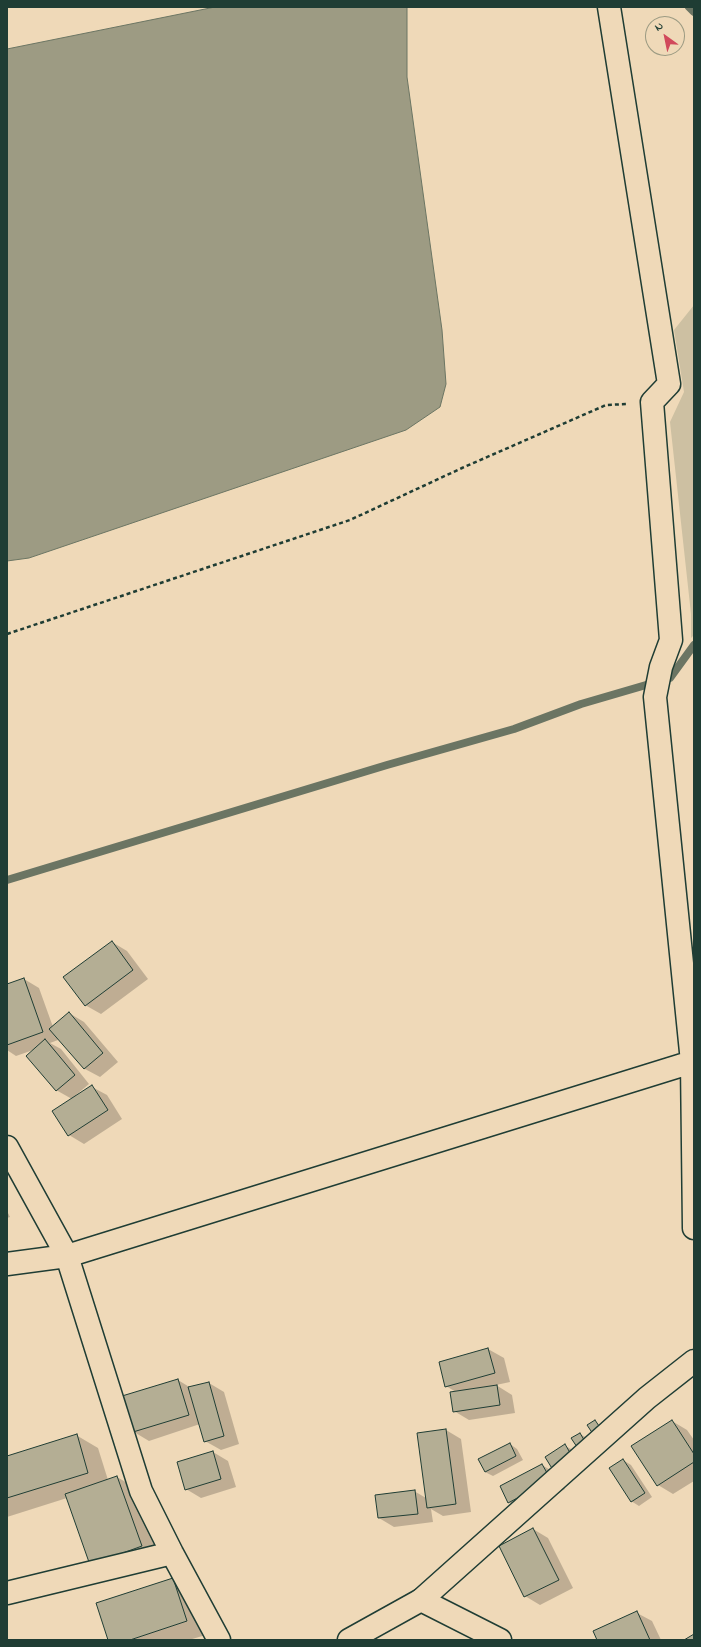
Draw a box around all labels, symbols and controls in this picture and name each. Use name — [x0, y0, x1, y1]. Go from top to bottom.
north arrow — [645, 16, 685, 56]
text: N — [652, 18, 666, 36]

